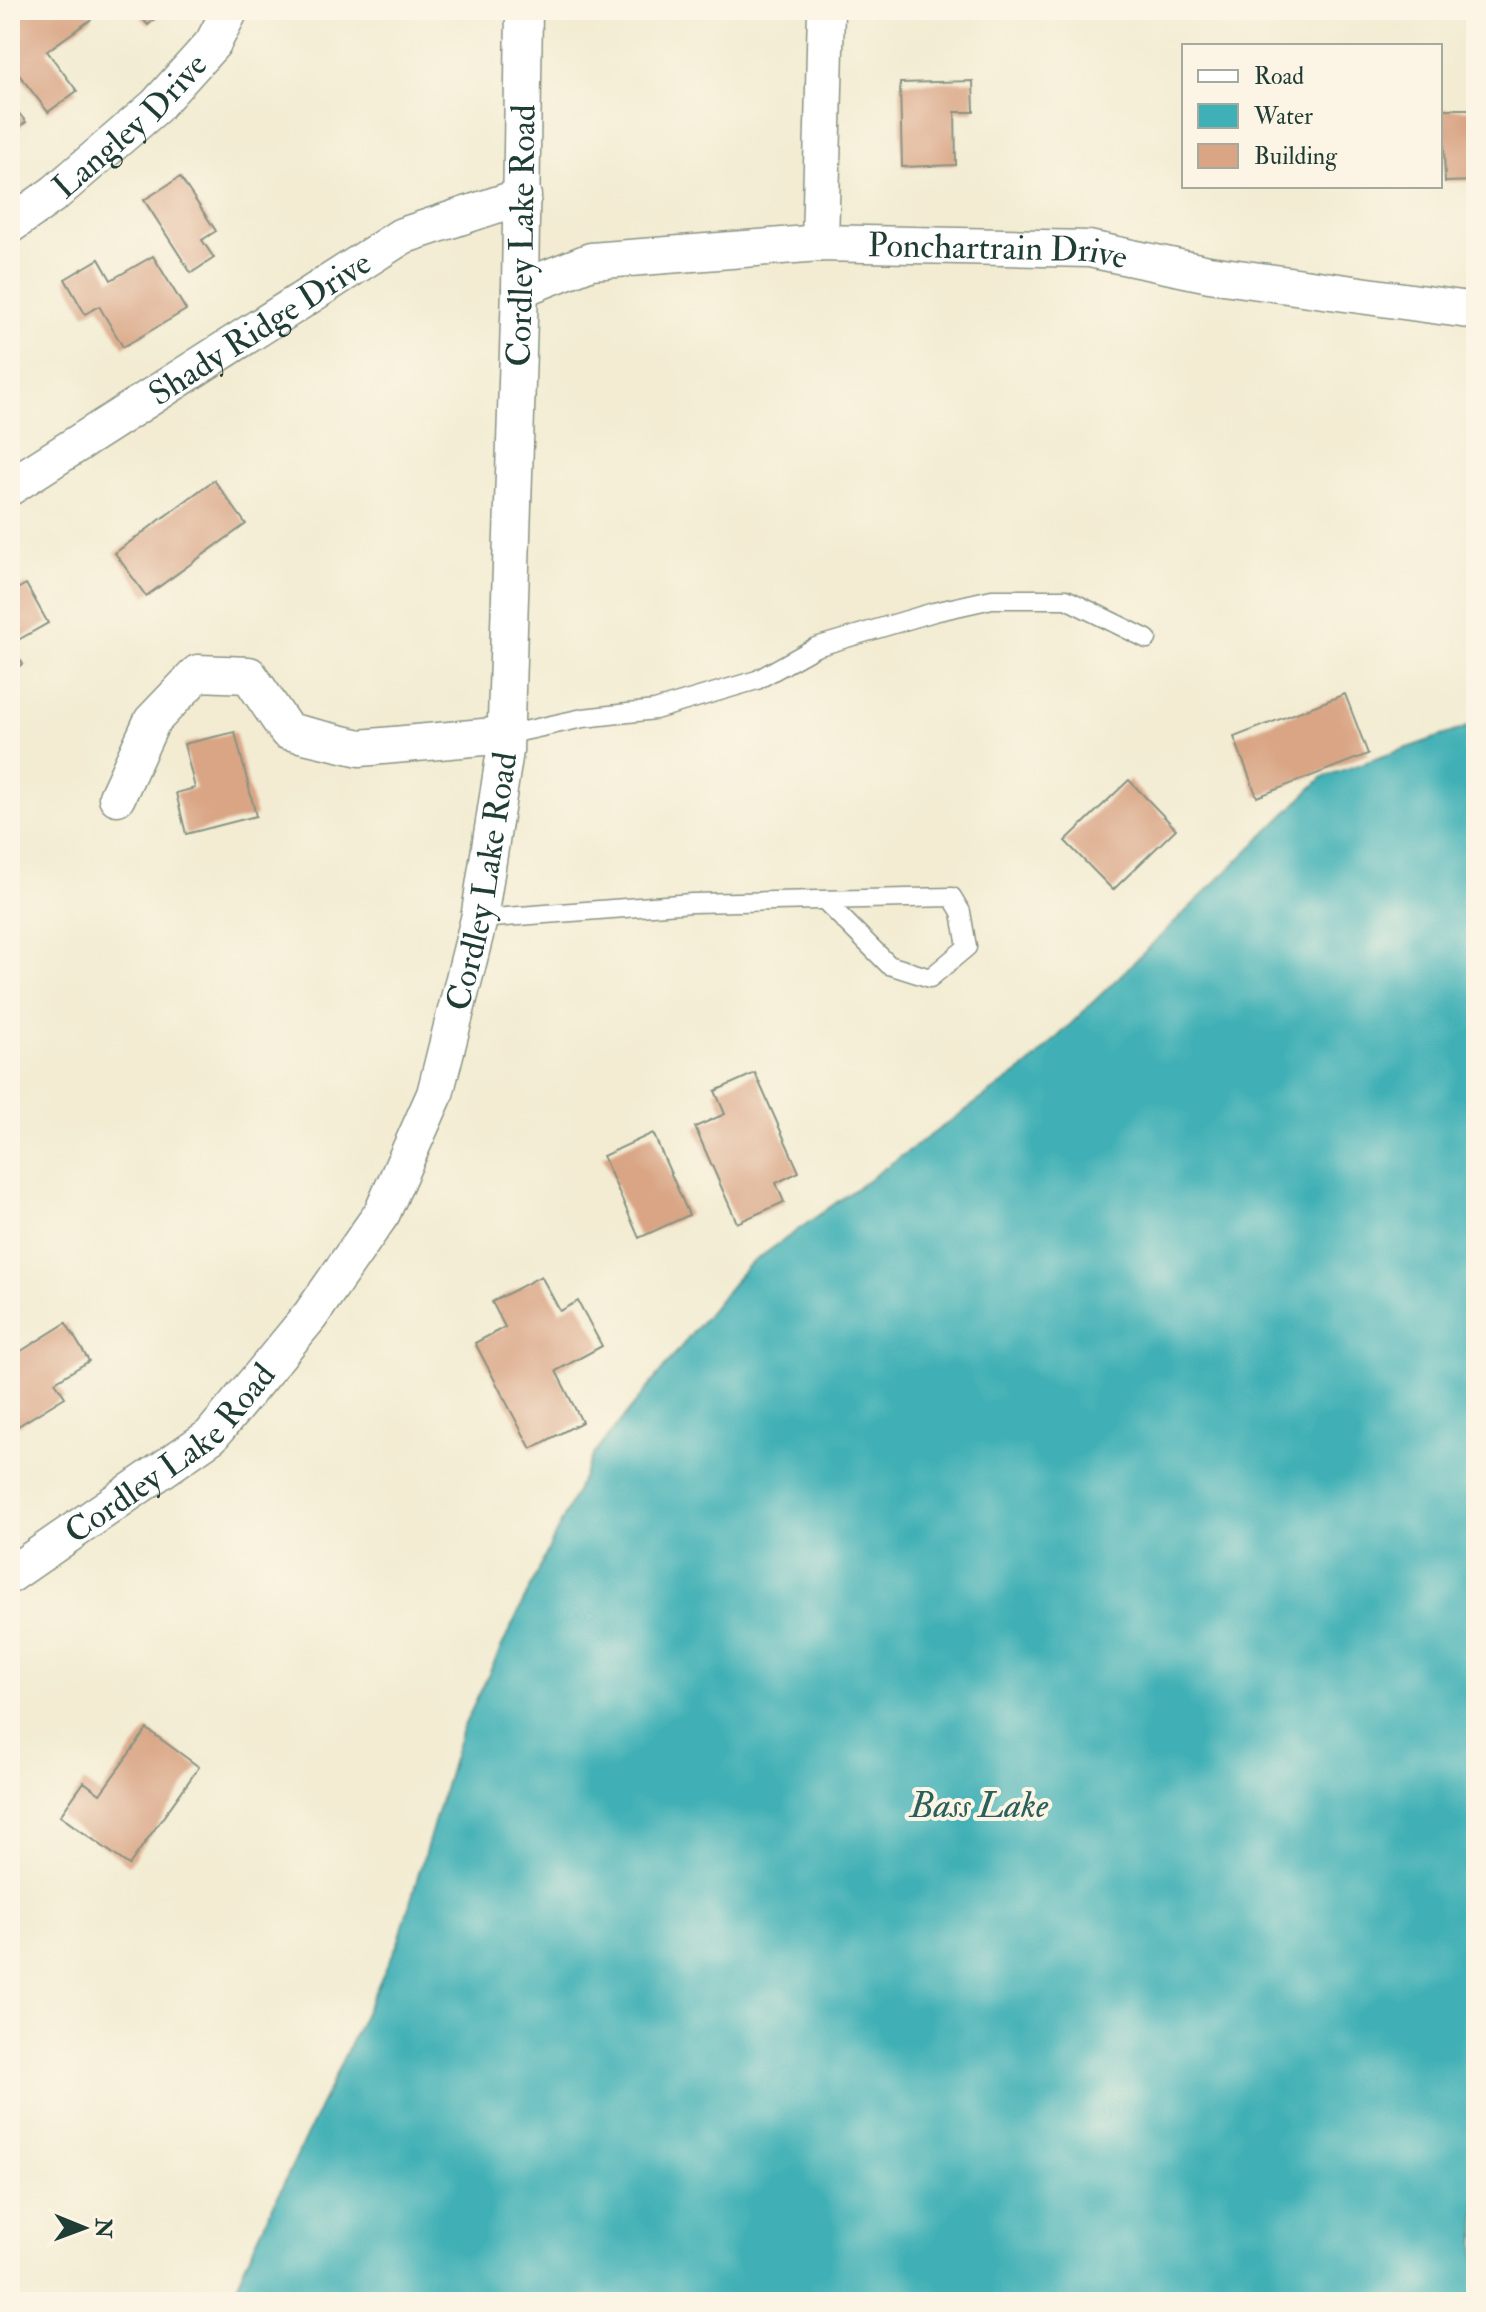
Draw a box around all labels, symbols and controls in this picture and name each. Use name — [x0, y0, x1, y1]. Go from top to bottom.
street label: Langley Drive — [44, 44, 217, 209]
legend — [1182, 44, 1442, 188]
text: Road — [1254, 61, 1304, 92]
text: Water — [1253, 101, 1313, 132]
street label: Cordley Lake Road — [497, 104, 546, 367]
text: Building — [1254, 141, 1338, 172]
street label: Ponchartrain Drive — [867, 224, 1131, 279]
street label: Shady Ridge Drive — [141, 242, 379, 416]
street label: Cordley Lake Road — [437, 749, 528, 1015]
street label: Cordley Lake Road — [57, 1355, 285, 1554]
water label: Bass Lake — [908, 1783, 1049, 1828]
north arrow — [44, 2188, 124, 2268]
text: N — [89, 2217, 117, 2239]

